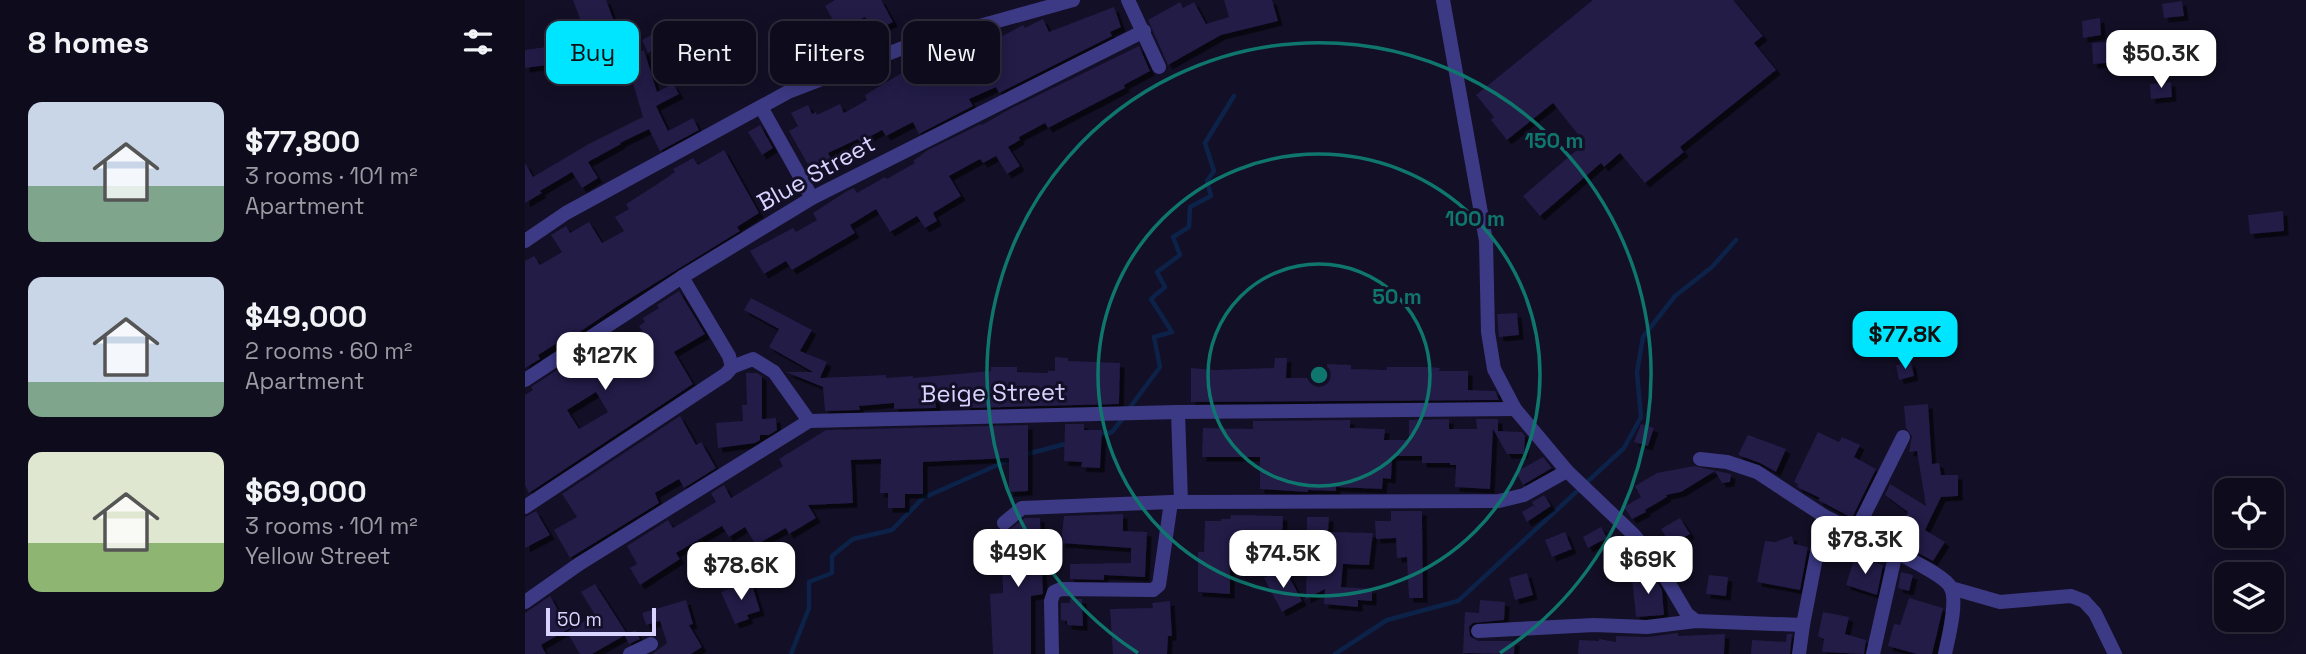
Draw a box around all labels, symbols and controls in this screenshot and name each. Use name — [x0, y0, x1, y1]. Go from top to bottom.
chip: Buy — [546, 21, 639, 84]
chip: Rent — [653, 21, 756, 84]
chip: Filters — [770, 21, 889, 84]
chip: New — [903, 21, 1000, 84]
text: 8 homes — [28, 23, 149, 62]
icon: filters — [459, 23, 497, 61]
pin: $50.3K — [2104, 31, 2218, 90]
text: $50.3K — [2122, 38, 2200, 68]
text: $77,800 — [245, 122, 360, 161]
street label: Blue Street — [751, 127, 880, 218]
text: 150 m — [1525, 127, 1583, 154]
icon: home — [84, 130, 168, 214]
text: 3 rooms · 101 m² — [245, 161, 418, 191]
text: Apartment — [245, 191, 365, 221]
text: 100 m — [1445, 205, 1505, 232]
text: 50 m — [1372, 283, 1422, 310]
text: $49,000 — [245, 297, 367, 336]
icon: home — [84, 305, 168, 389]
pin: $77.8K — [1848, 312, 1962, 371]
text: $77.8K — [1869, 319, 1941, 349]
pin: $127K — [556, 332, 654, 392]
text: 2 rooms · 60 m² — [245, 336, 412, 366]
text: $127K — [573, 340, 637, 370]
centre of rings — [1307, 363, 1331, 387]
text: Apartment — [245, 366, 365, 396]
street label: Beige Street — [920, 376, 1066, 409]
text: $69,000 — [245, 472, 367, 511]
map controls — [2214, 478, 2284, 632]
button: locate — [2214, 478, 2284, 548]
icon: home — [84, 480, 168, 564]
text: 3 rooms · 101 m² — [245, 511, 418, 541]
pin: $78.3K — [1808, 516, 1922, 576]
text: $78.3K — [1827, 524, 1903, 554]
pin: $49K — [977, 530, 1059, 589]
pin: $74.5K — [1226, 530, 1340, 590]
pin: $69K — [1607, 536, 1689, 596]
text: $49K — [989, 537, 1047, 567]
text: $74.5K — [1245, 538, 1321, 568]
text: Yellow Street — [245, 541, 391, 571]
pin: $78.6K — [684, 542, 798, 602]
text: $69K — [1620, 544, 1676, 574]
text: $78.6K — [703, 550, 779, 580]
button: layers — [2214, 562, 2284, 632]
scale bar — [546, 605, 656, 637]
text: 50 m — [557, 607, 602, 632]

